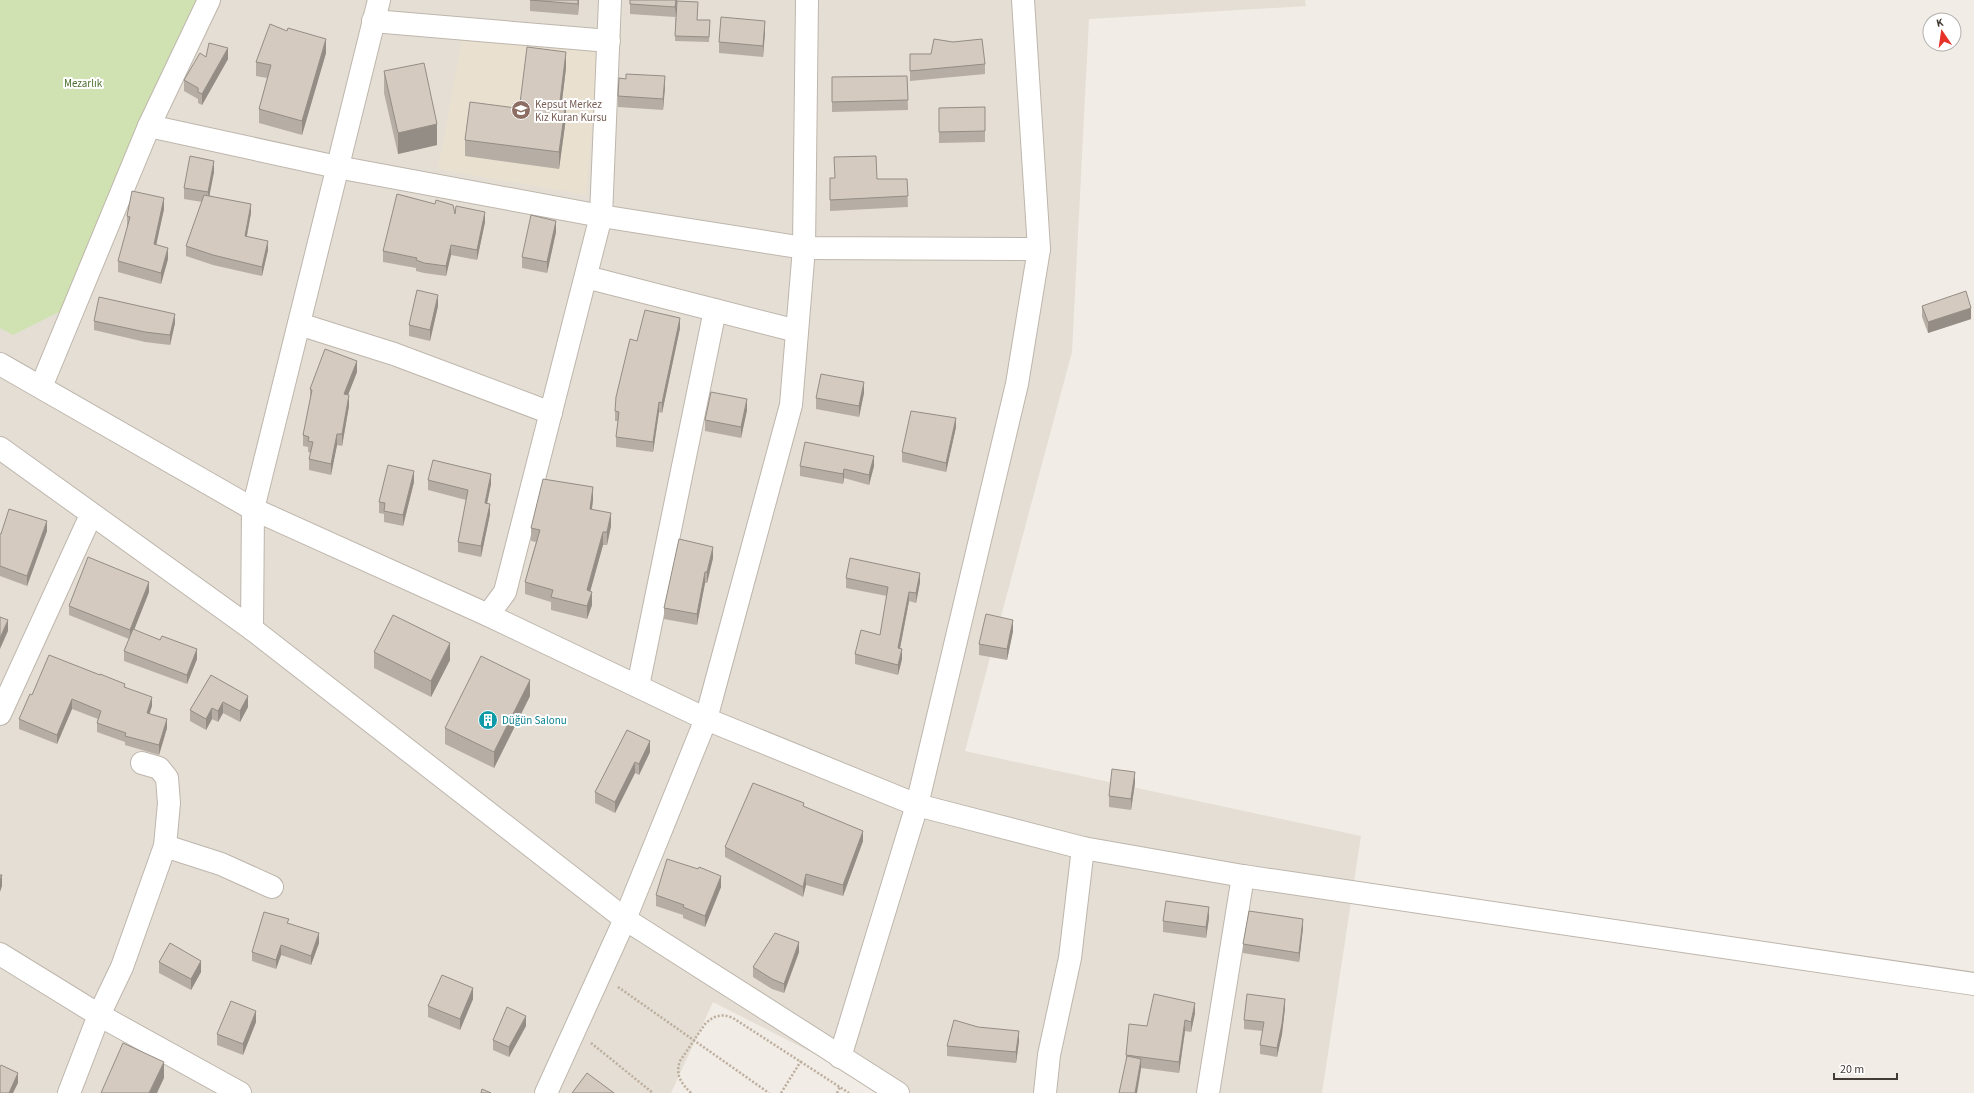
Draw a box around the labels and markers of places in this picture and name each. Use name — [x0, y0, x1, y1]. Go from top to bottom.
place label: Kepsut Merkez Kız Kuran Kursu — [535, 97, 607, 125]
school or university icon: Kepsut Merkez Kız Kuran Kursu — [510, 99, 532, 121]
building icon: Düğün Salonu — [477, 709, 499, 731]
place label: Düğün Salonu — [502, 713, 567, 728]

